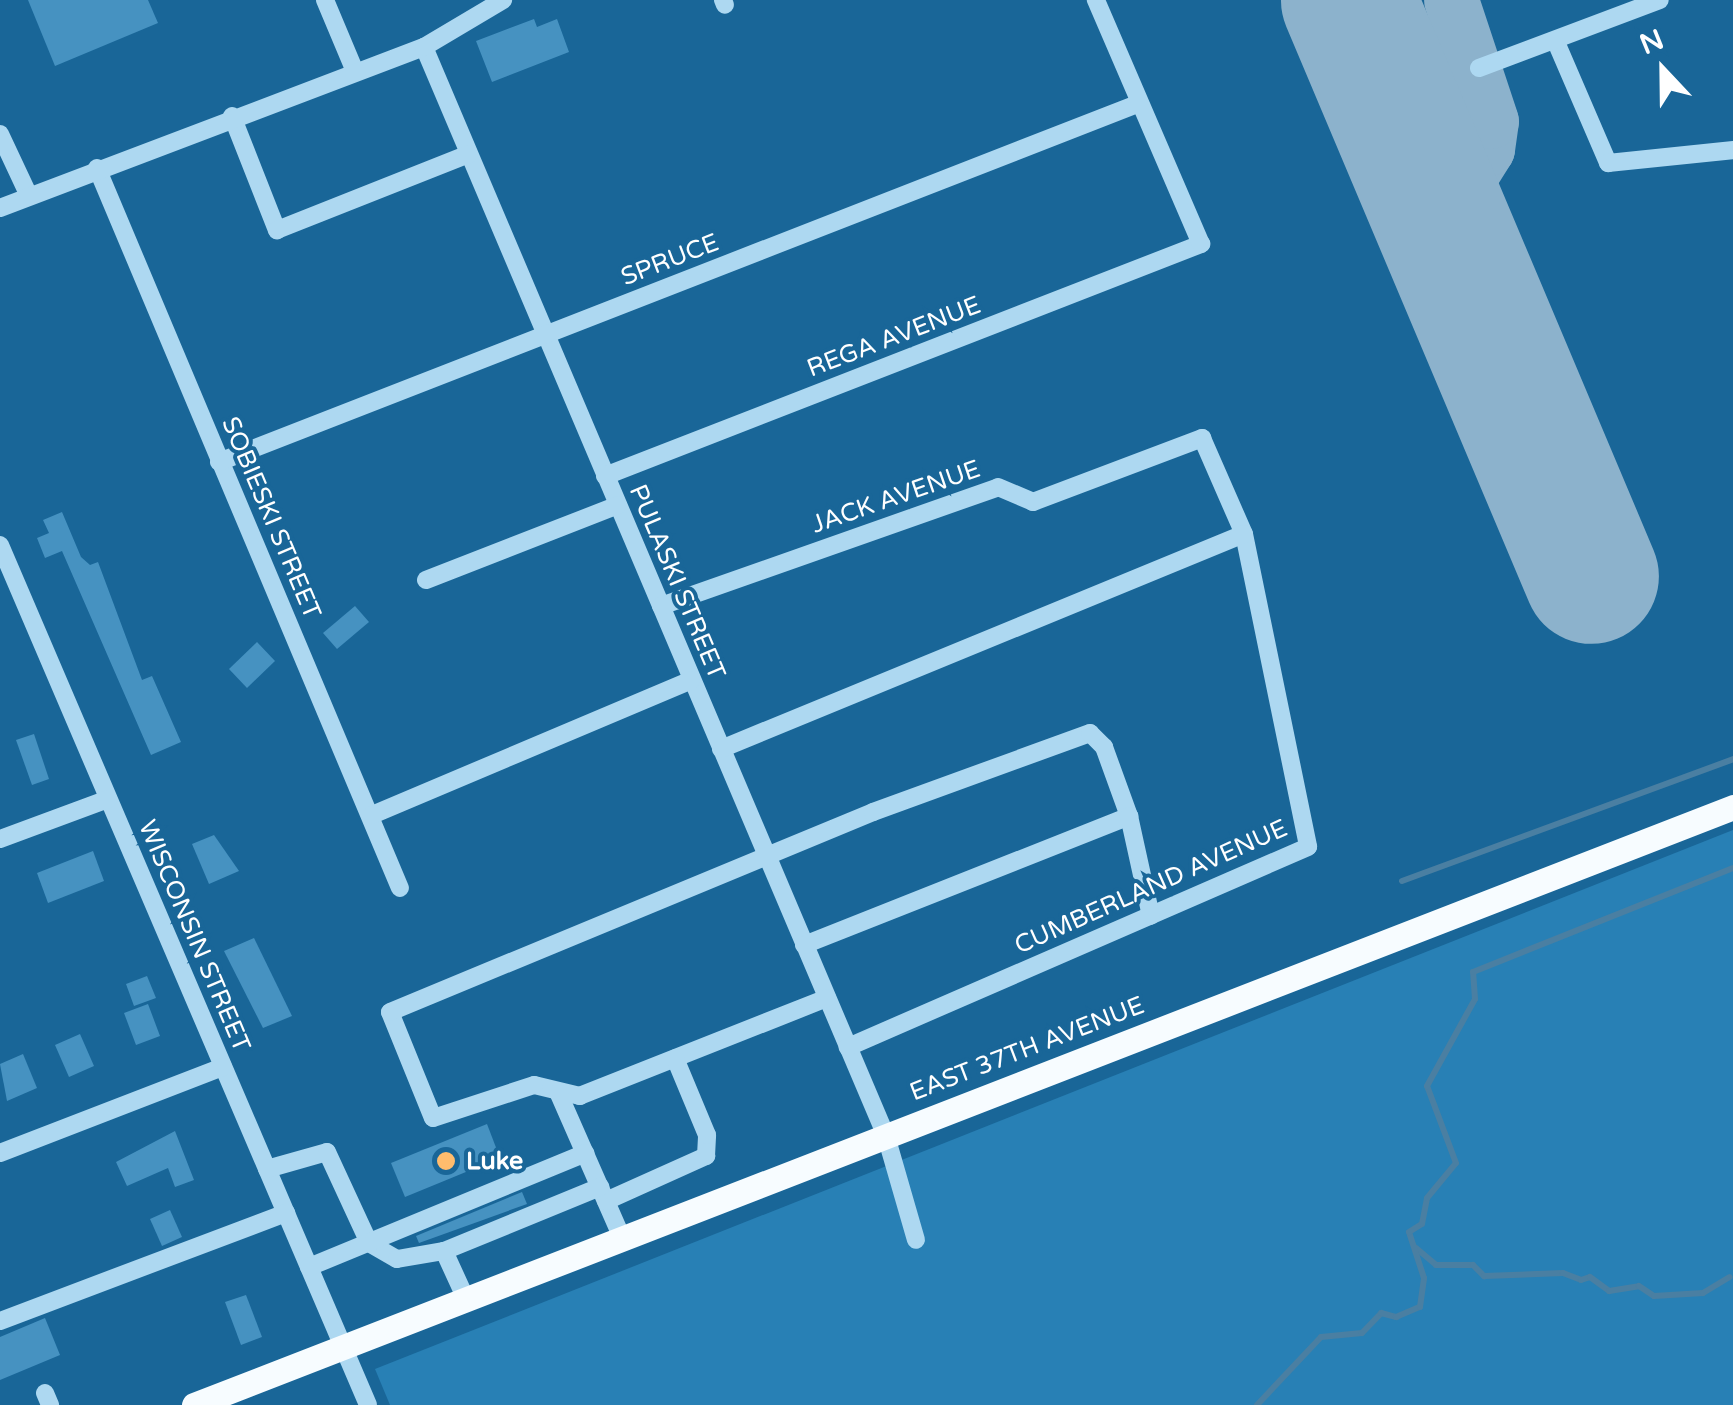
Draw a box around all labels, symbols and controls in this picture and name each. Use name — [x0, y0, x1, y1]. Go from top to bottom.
north arrow — [1613, 20, 1713, 120]
text: N — [1635, 22, 1669, 62]
street label: SPRUCE — [617, 228, 723, 292]
street label: REGA AVENUE — [803, 290, 985, 384]
street label: SOBIESKI STREET — [215, 412, 327, 624]
street label: JACK AVENUE — [808, 454, 984, 540]
street label: PULASKI STREET — [622, 480, 732, 684]
street label: CUMBERLAND AVENUE — [1010, 813, 1292, 961]
street label: WISCONSIN STREET — [132, 816, 256, 1056]
street label: EAST 37TH AVENUE — [906, 990, 1148, 1108]
place label: Luke — [466, 1146, 523, 1176]
marker: Luke — [435, 1150, 457, 1172]

